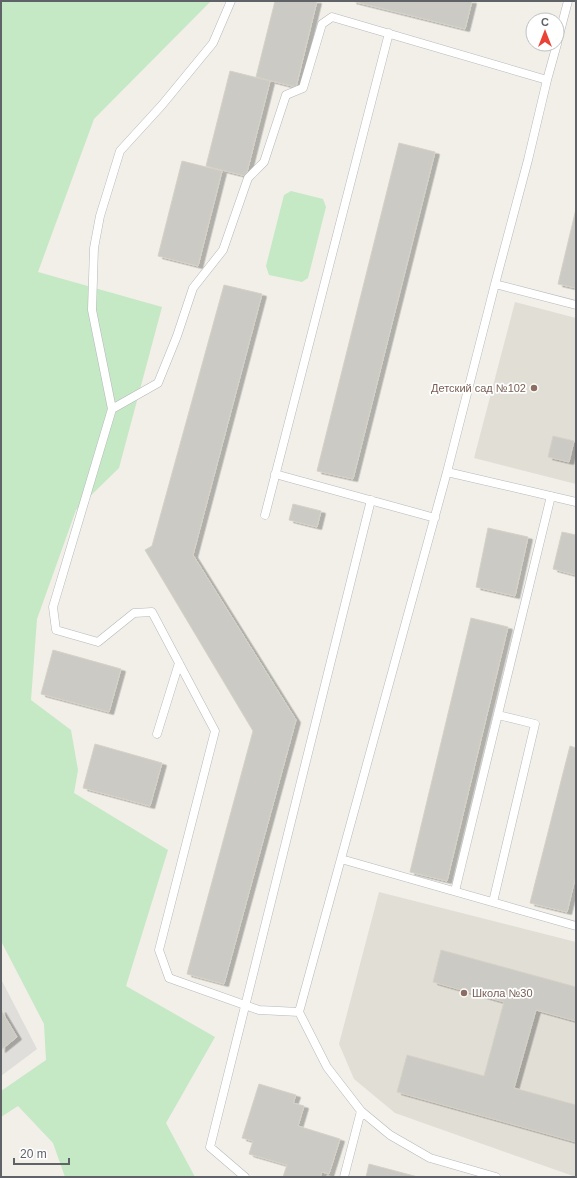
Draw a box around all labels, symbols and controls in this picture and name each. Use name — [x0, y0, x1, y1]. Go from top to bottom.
north arrow — [525, 12, 565, 52]
text: С — [541, 16, 549, 28]
place label: Детский сад №102 — [431, 382, 526, 394]
marker: Детский сад №102 — [529, 383, 539, 393]
place label: Школа №30 — [472, 987, 533, 999]
marker: Школа №30 — [459, 988, 469, 998]
scale bar — [14, 1140, 69, 1166]
text: 20 m — [20, 1147, 47, 1161]

